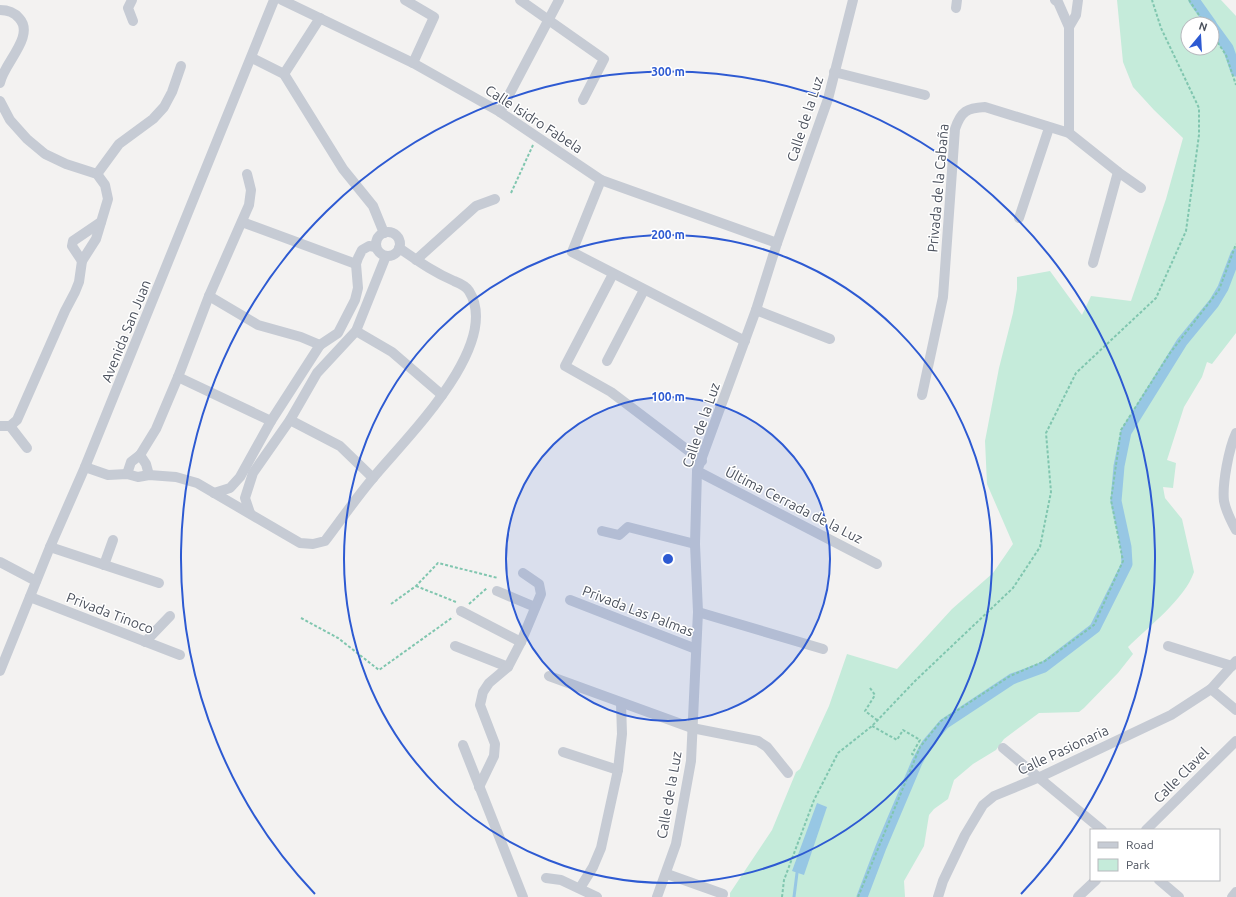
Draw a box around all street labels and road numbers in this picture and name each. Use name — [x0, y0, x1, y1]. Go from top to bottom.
street label: Calle de la Luz — [784, 74, 826, 164]
street label: Calle Isidro Fabela — [482, 82, 586, 156]
street label: Privada de la Cabaña — [924, 123, 952, 253]
street label: Avenida San Juan — [98, 277, 154, 385]
street label: Calle de la Luz — [679, 380, 723, 470]
street label: Última Cerrada de la Luz — [723, 462, 866, 547]
street label: Privada Las Palmas — [580, 582, 696, 640]
street label: Privada Tinoco — [64, 589, 156, 637]
street label: Calle Pasionaria — [1015, 722, 1111, 778]
street label: Calle Clavel — [1150, 744, 1212, 806]
street label: Calle de la Luz — [653, 750, 685, 840]

